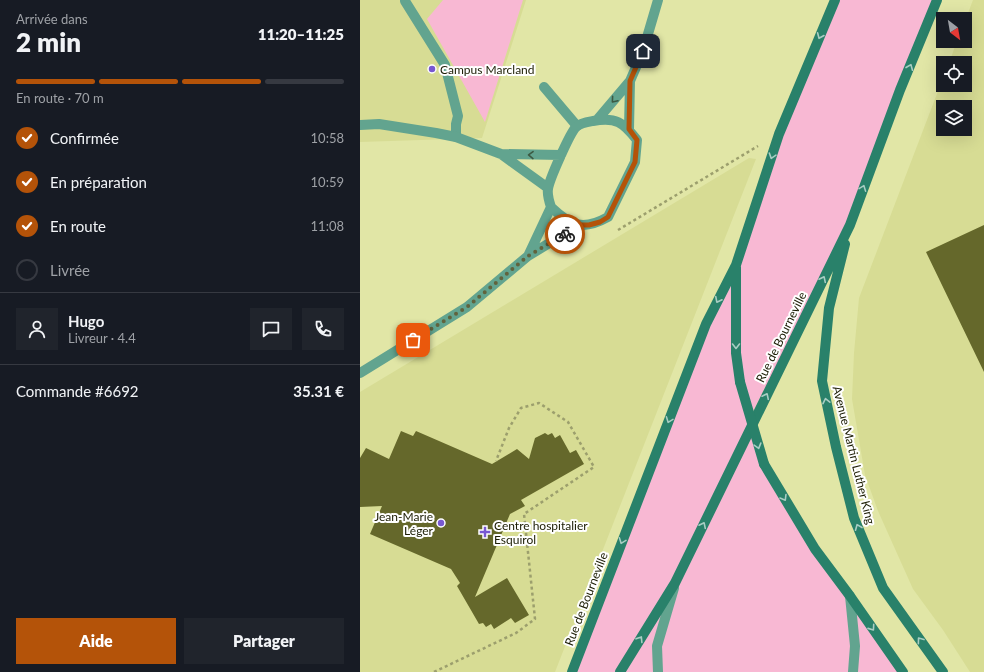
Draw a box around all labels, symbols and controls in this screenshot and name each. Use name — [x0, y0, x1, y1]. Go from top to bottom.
text: Arrivée dans — [16, 11, 88, 27]
north arrow — [936, 12, 972, 48]
map controls — [936, 12, 972, 136]
text: 11:20–11:25 — [258, 25, 344, 43]
text: 2 min — [16, 26, 81, 58]
one-way arrow — [817, 31, 825, 39]
pin — [626, 34, 660, 68]
icon: home — [632, 40, 654, 62]
button: locate — [936, 56, 972, 92]
place label: Campus Marcland — [440, 62, 535, 77]
one-way arrow — [905, 63, 913, 70]
marker: Campus Marcland — [427, 64, 437, 74]
text: En route · 70 m — [16, 90, 104, 106]
one-way arrow — [611, 96, 618, 103]
button: layers — [936, 100, 972, 136]
icon: check — [16, 127, 38, 149]
text: Confirmée — [50, 129, 119, 147]
text: 10:58 — [311, 130, 344, 146]
one-way arrow — [528, 150, 534, 159]
one-way arrow — [768, 153, 776, 160]
icon: check — [16, 171, 38, 193]
text: En préparation — [50, 173, 147, 191]
text: 10:59 — [311, 174, 344, 190]
one-way arrow — [859, 185, 867, 192]
courier — [545, 214, 585, 254]
icon: check — [16, 215, 38, 237]
text: En route — [50, 217, 106, 235]
text: 11:08 — [311, 218, 344, 234]
icon: bike — [554, 223, 576, 245]
text: Livrée — [50, 261, 90, 279]
one-way arrow — [818, 276, 826, 283]
street label: Rue de Bourneville — [753, 289, 809, 385]
one-way arrow — [716, 296, 723, 303]
button: person — [16, 308, 58, 350]
button: chat — [250, 308, 292, 350]
button: phone — [302, 308, 344, 350]
text: Hugo — [68, 312, 104, 330]
pin — [396, 323, 430, 357]
icon: bag — [402, 329, 424, 351]
text: Livreur · 4.4 — [68, 330, 136, 346]
one-way arrow — [732, 343, 740, 349]
text: Commande #6692 — [16, 382, 139, 400]
text: 35.31 € — [293, 382, 344, 400]
street label: Avenue Martin Luther King — [830, 384, 878, 526]
one-way arrow — [761, 393, 769, 400]
one-way arrow — [823, 398, 831, 404]
one-way arrow — [666, 416, 674, 423]
one-way arrow — [753, 442, 762, 449]
one-way arrow — [779, 494, 786, 501]
place label: Jean-Marie Léger — [374, 509, 434, 538]
marker: Jean-Marie Léger — [436, 518, 446, 528]
place label: Centre hospitalier Esquirol — [494, 518, 588, 547]
one-way arrow — [698, 522, 706, 530]
one-way arrow — [854, 524, 862, 531]
marker: Centre hospitalier Esquirol — [479, 526, 491, 538]
one-way arrow — [619, 538, 627, 545]
street label: Rue de Bourneville — [561, 550, 611, 648]
button: Aide — [16, 618, 176, 664]
button: Partager — [184, 618, 344, 664]
one-way arrow — [867, 624, 875, 631]
one-way arrow — [636, 636, 643, 643]
one-way arrow — [918, 638, 925, 645]

